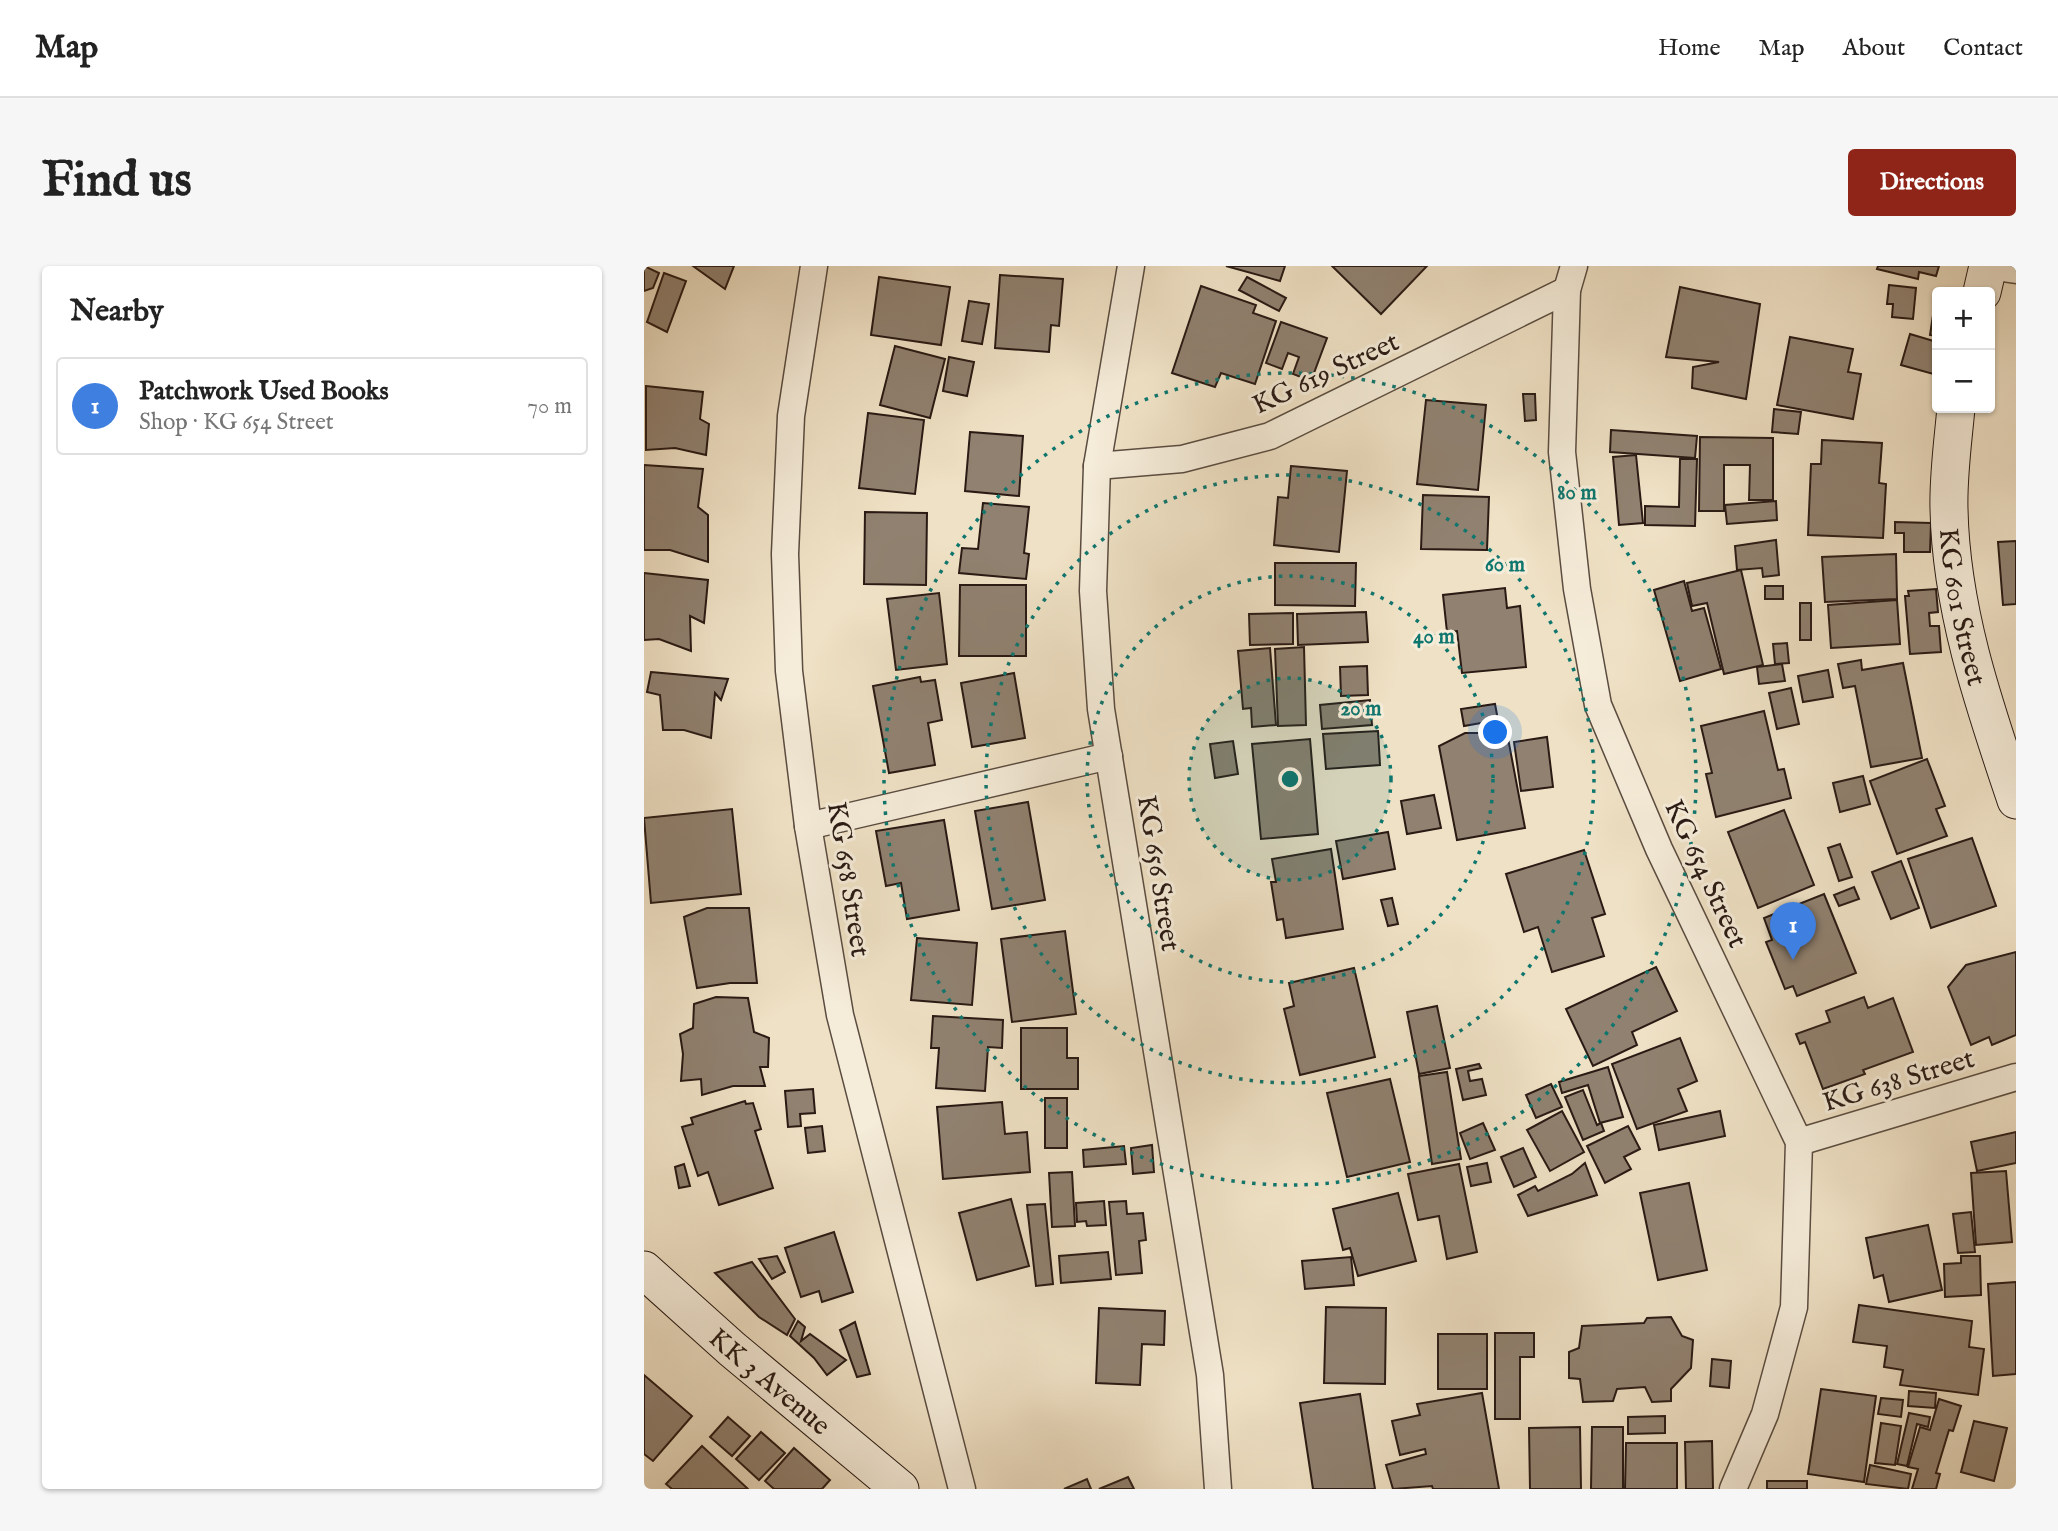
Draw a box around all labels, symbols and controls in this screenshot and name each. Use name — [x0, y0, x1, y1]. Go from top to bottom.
text: Map — [35, 27, 98, 69]
text: Home — [1658, 33, 1721, 64]
text: Map — [1759, 33, 1805, 64]
text: About — [1843, 33, 1905, 64]
text: Contact — [1943, 33, 2023, 64]
button: Directions — [1848, 149, 2016, 216]
text: Find us — [42, 151, 192, 213]
map controls — [1932, 287, 1995, 413]
button: + — [1932, 287, 1995, 350]
text: Nearby — [70, 293, 163, 331]
street label: KG 619 Street — [1247, 325, 1405, 424]
button: − — [1932, 350, 1995, 413]
text: Patchwork Used Books — [139, 375, 389, 408]
text: 1 — [91, 392, 99, 421]
text: 70 m — [527, 392, 572, 421]
text: Shop · KG 654 Street — [139, 408, 334, 437]
text: 80 m — [1557, 480, 1597, 507]
street label: KG 601 Street — [1930, 527, 1993, 690]
text: 60 m — [1485, 552, 1526, 579]
text: 40 m — [1413, 624, 1455, 651]
text: 20 m — [1341, 696, 1382, 723]
your location — [1478, 715, 1512, 749]
centre of rings — [1278, 767, 1302, 791]
street label: KG 656 Street — [1128, 793, 1187, 954]
street label: KG 654 Street — [1655, 794, 1754, 954]
street label: KG 658 Street — [818, 799, 877, 960]
pin: 1 — [1770, 902, 1816, 960]
street label: KG 638 Street — [1819, 1042, 1979, 1121]
street label: KK 3 Avenue — [700, 1321, 837, 1444]

